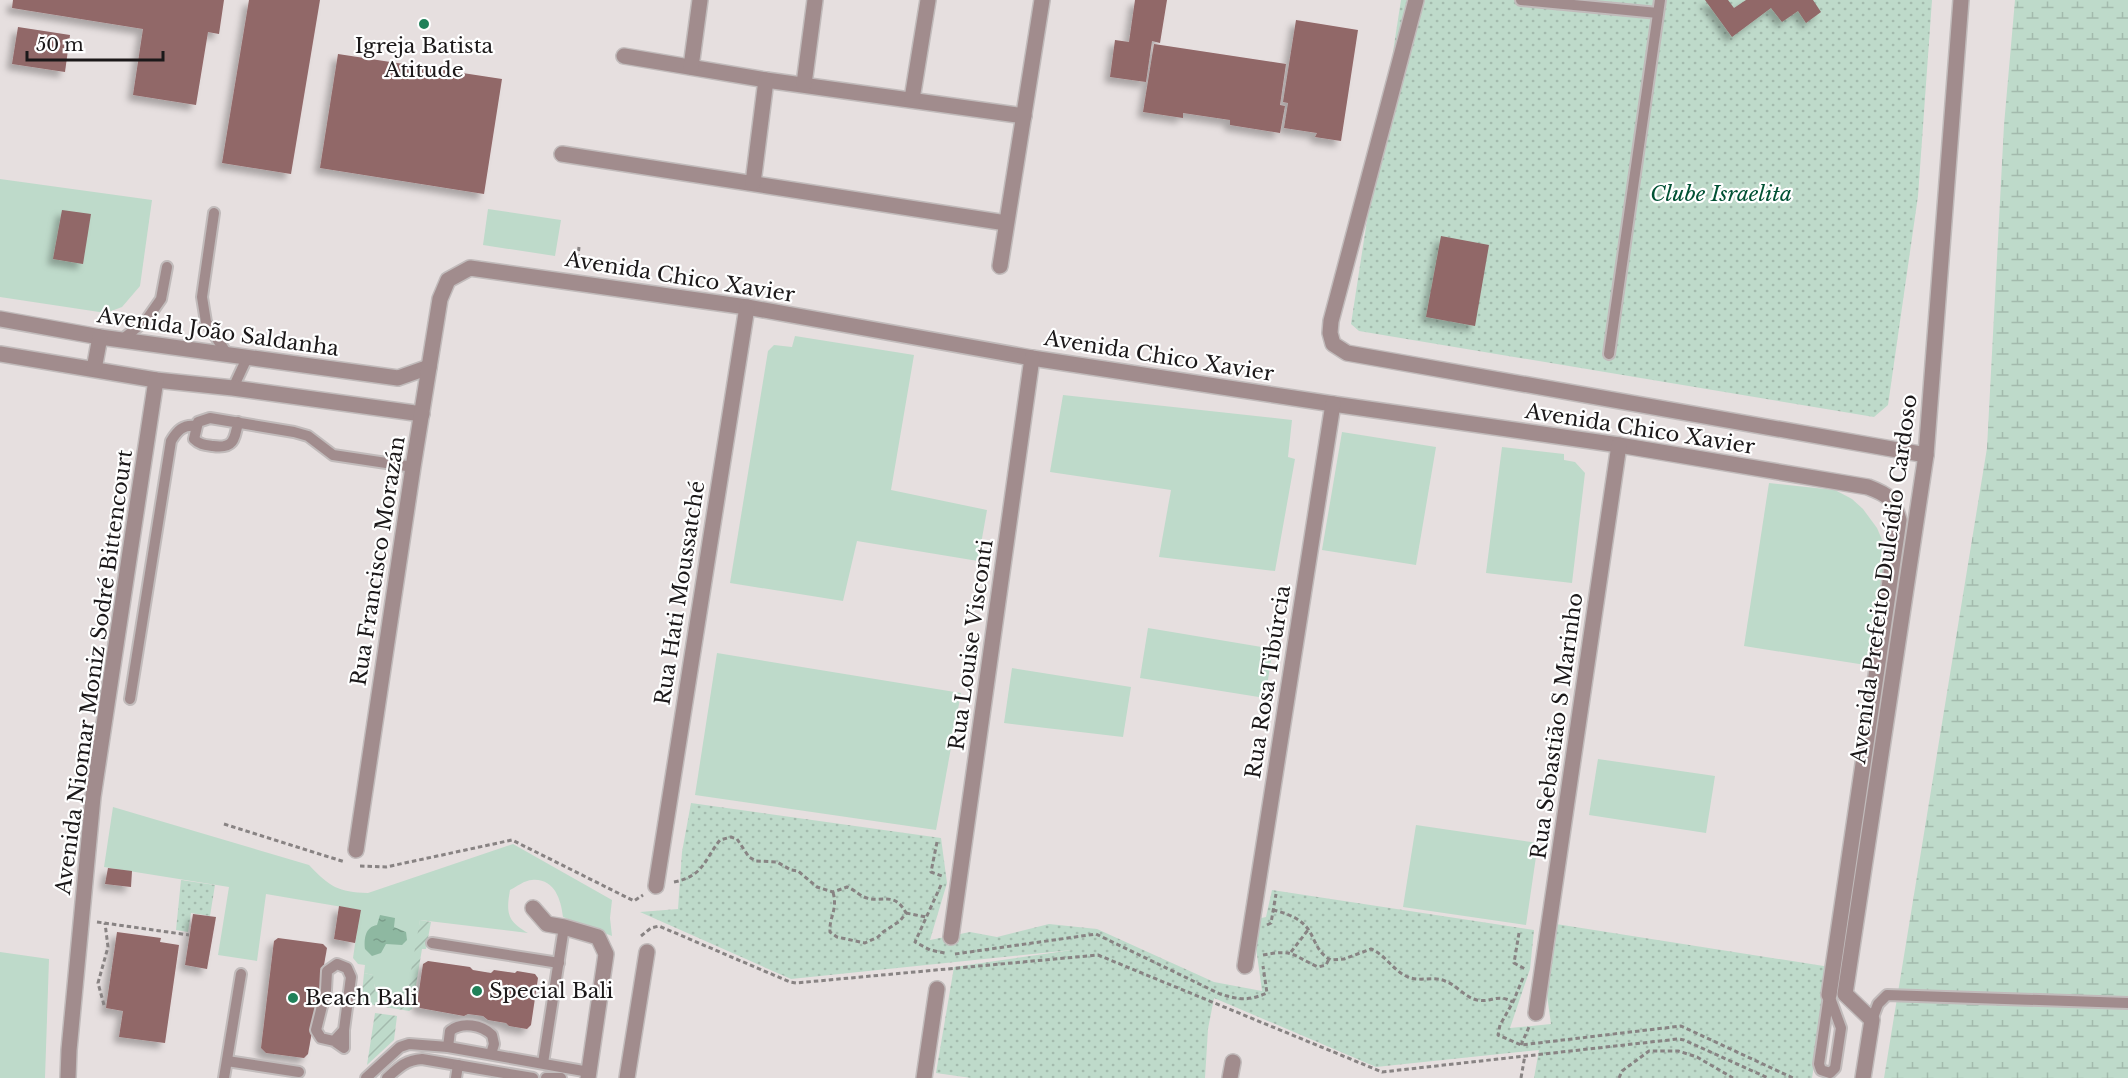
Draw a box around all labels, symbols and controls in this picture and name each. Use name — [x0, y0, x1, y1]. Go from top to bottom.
marker: Igreja Batista Atitude — [417, 17, 431, 31]
scale bar — [27, 24, 164, 62]
place label: Igreja Batista Atitude — [355, 33, 494, 83]
text: 50 m — [36, 34, 84, 56]
park label: Clube Israelita — [1650, 181, 1792, 207]
street label: Avenida Chico Xavier — [562, 246, 797, 308]
street label: Avenida João Saldanha — [94, 302, 341, 362]
street label: Avenida Chico Xavier — [1041, 325, 1276, 387]
street label: Avenida Prefeito Dulcídio Cardoso — [1845, 393, 1923, 766]
street label: Avenida Chico Xavier — [1522, 398, 1757, 460]
street label: Rua Francisco Morazán — [345, 434, 411, 688]
street label: Avenida Niomar Moniz Sodré Bittencourt — [50, 448, 138, 897]
street label: Rua Hati Moussatché — [649, 479, 711, 707]
street label: Rua Louise Visconti — [943, 538, 999, 752]
street label: Rua Rosa Tibúrcia — [1240, 583, 1296, 781]
street label: Rua Sebastião S Marinho — [1525, 591, 1589, 861]
place label: Special Bali — [489, 978, 613, 1004]
marker: Special Bali — [470, 984, 484, 998]
place label: Beach Bali — [305, 985, 418, 1011]
marker: Beach Bali — [286, 991, 300, 1005]

